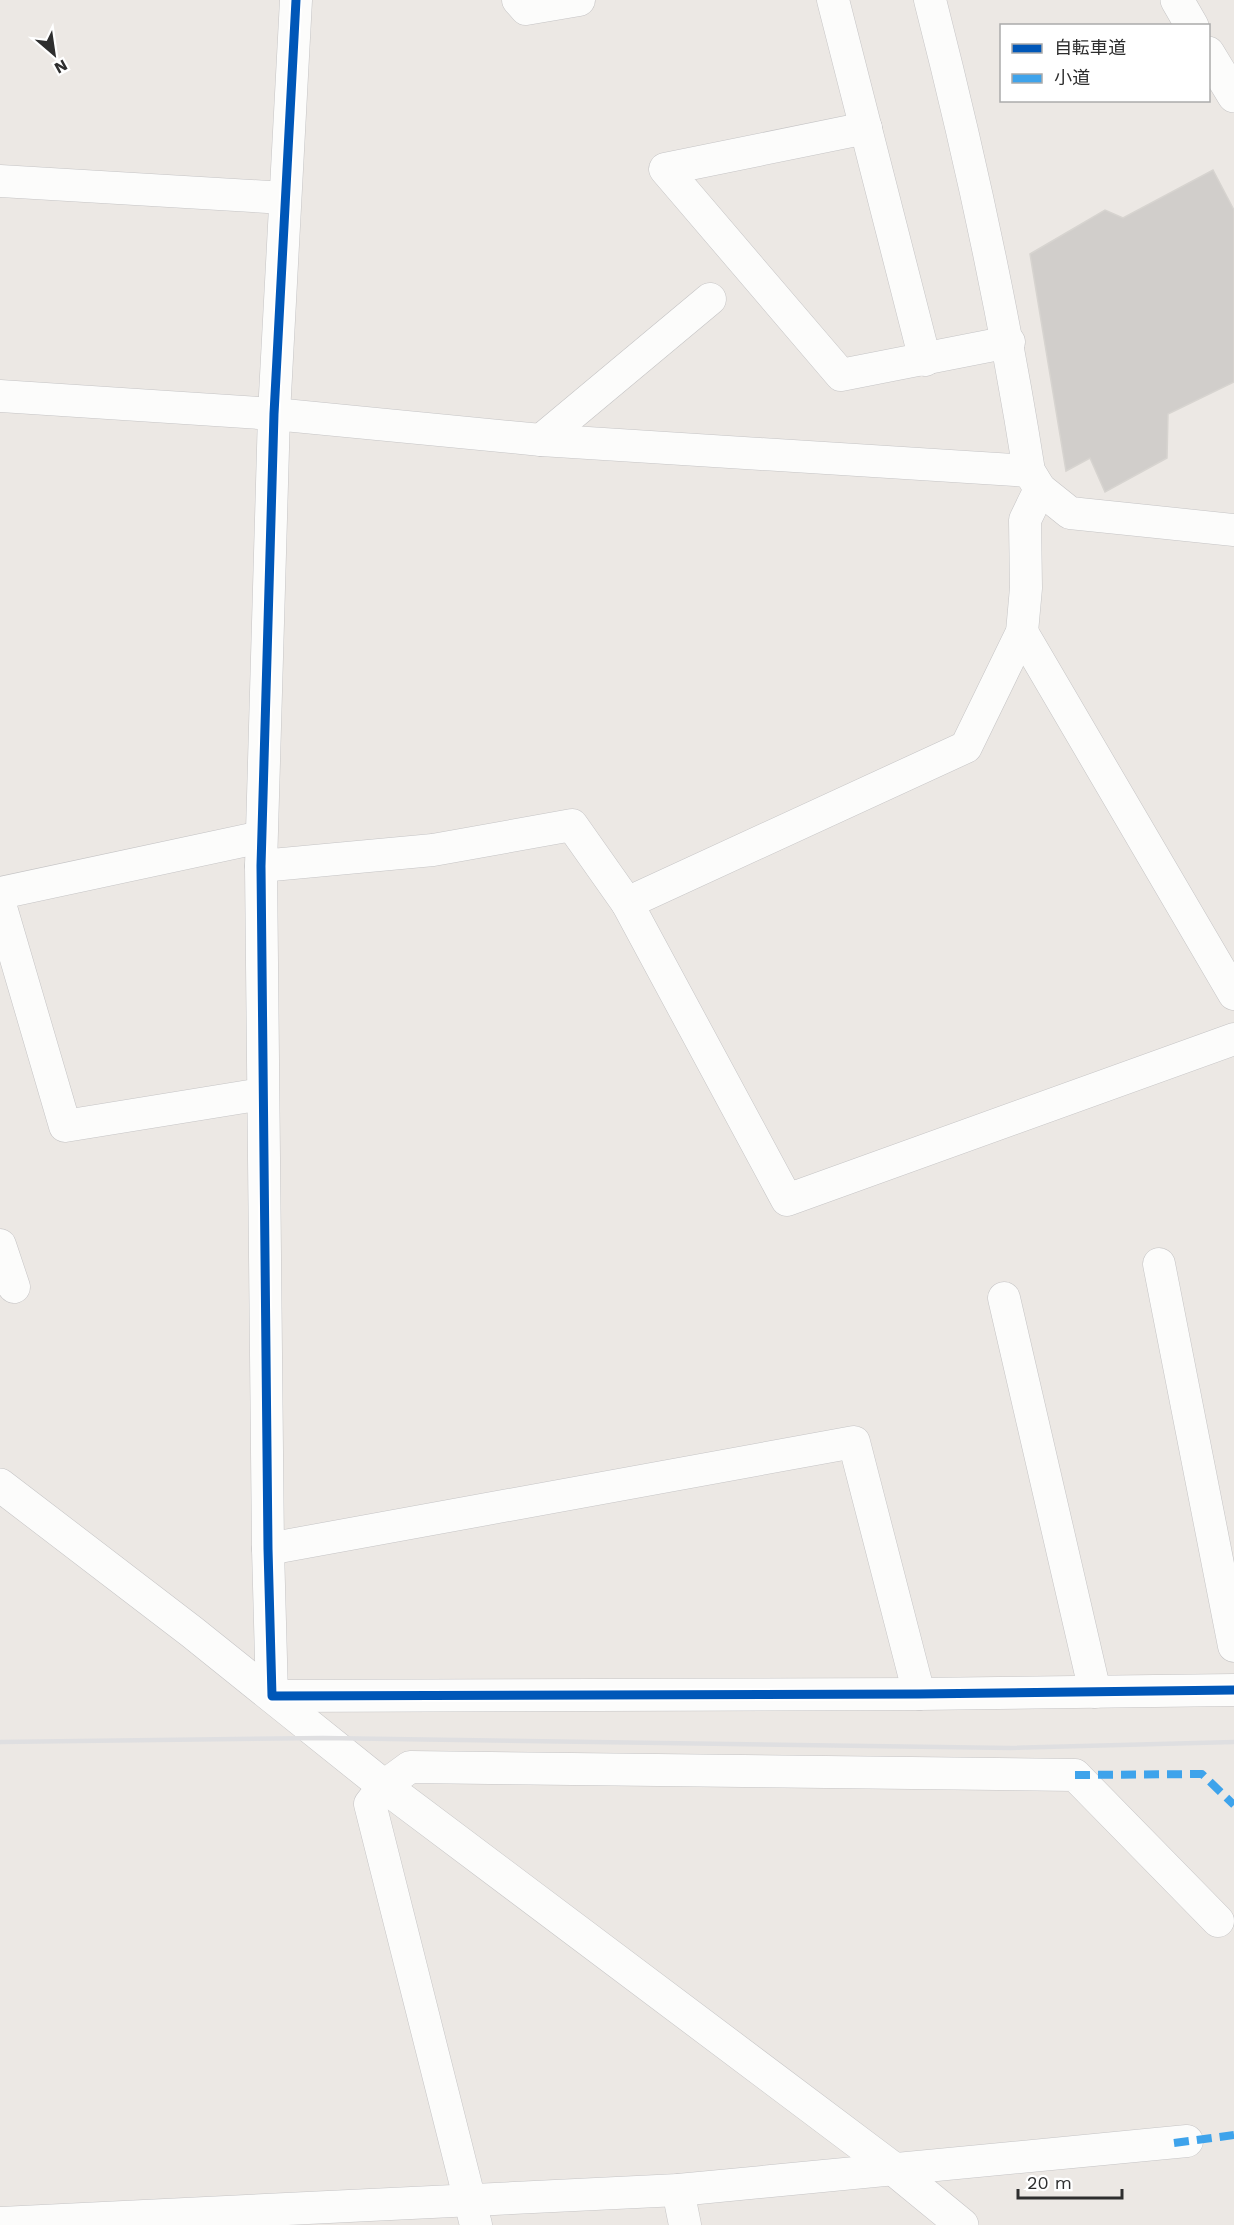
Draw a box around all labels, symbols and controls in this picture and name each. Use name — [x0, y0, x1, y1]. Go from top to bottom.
north arrow — [24, 24, 84, 84]
legend — [1000, 24, 1210, 102]
text: 自転車道 — [1054, 37, 1126, 58]
text: N — [51, 55, 71, 78]
text: 小道 — [1054, 67, 1090, 88]
scale bar — [1018, 2162, 1122, 2200]
text: 20 m — [1027, 2172, 1072, 2193]

